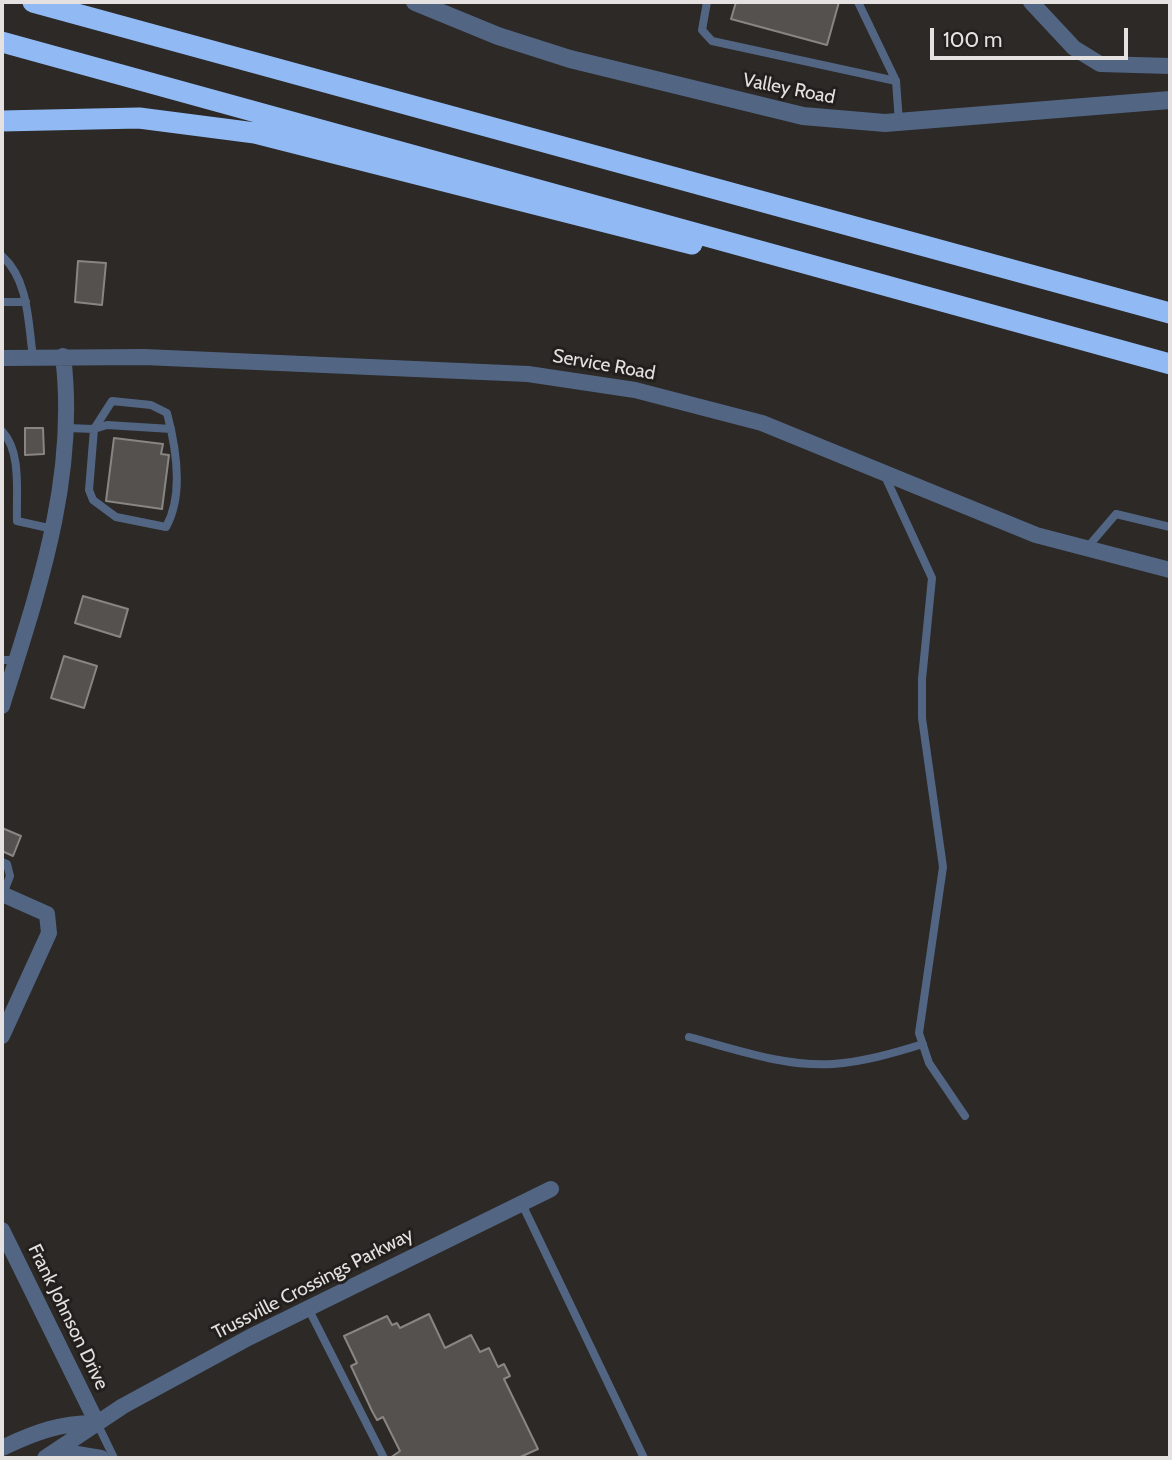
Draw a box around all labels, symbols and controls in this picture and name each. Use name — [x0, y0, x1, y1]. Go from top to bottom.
scale bar — [934, 14, 1132, 58]
text: 100 m — [943, 27, 1002, 52]
street label: Valley Road — [741, 69, 837, 109]
street label: Service Road — [551, 345, 657, 385]
street label: Trussville Crossings Parkway — [209, 1223, 417, 1345]
street label: Frank Johnson Drive — [23, 1240, 113, 1394]

